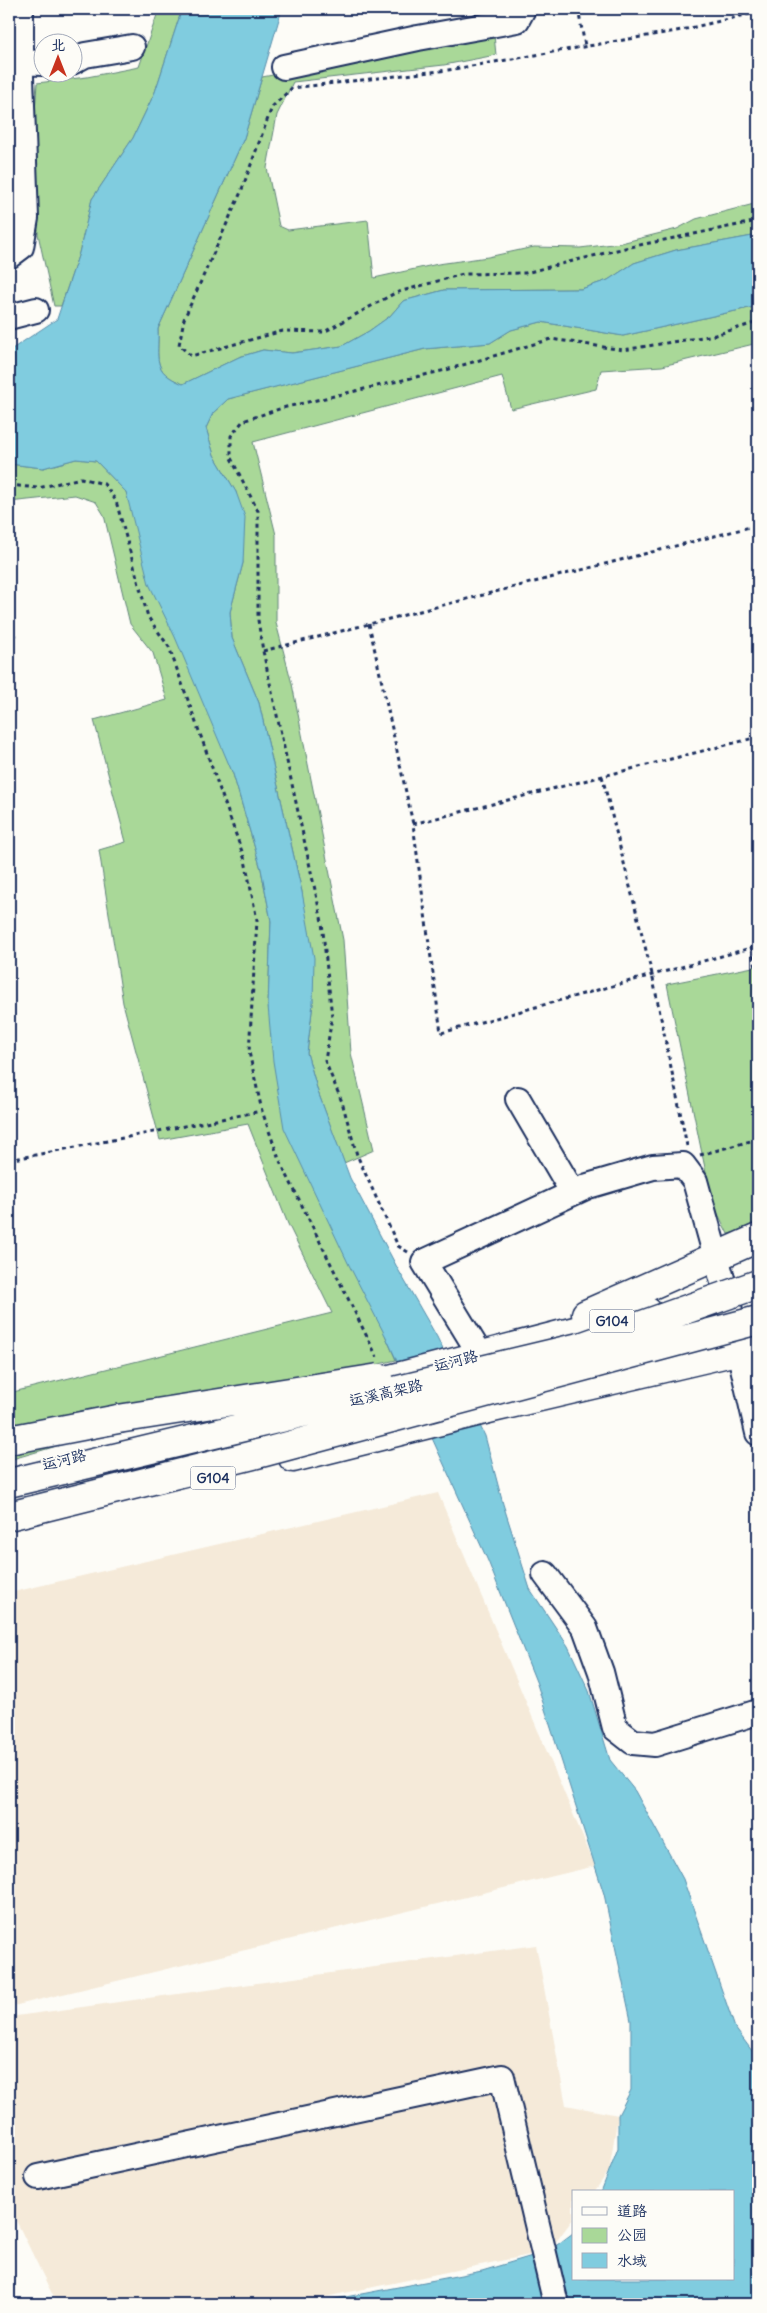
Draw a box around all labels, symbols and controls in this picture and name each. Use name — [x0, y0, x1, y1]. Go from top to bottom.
north arrow — [32, 32, 82, 82]
text: 北 — [51, 36, 65, 54]
road number: G104 — [590, 1310, 634, 1332]
street label: 运河路 — [432, 1346, 480, 1376]
street label: 运溪高架路 — [347, 1375, 425, 1410]
street label: 运河路 — [40, 1445, 88, 1474]
road number: G104 — [190, 1466, 236, 1490]
legend — [572, 2190, 734, 2280]
text: 道路 — [617, 2201, 647, 2220]
text: 公园 — [617, 2225, 647, 2244]
text: 水域 — [617, 2251, 647, 2270]

